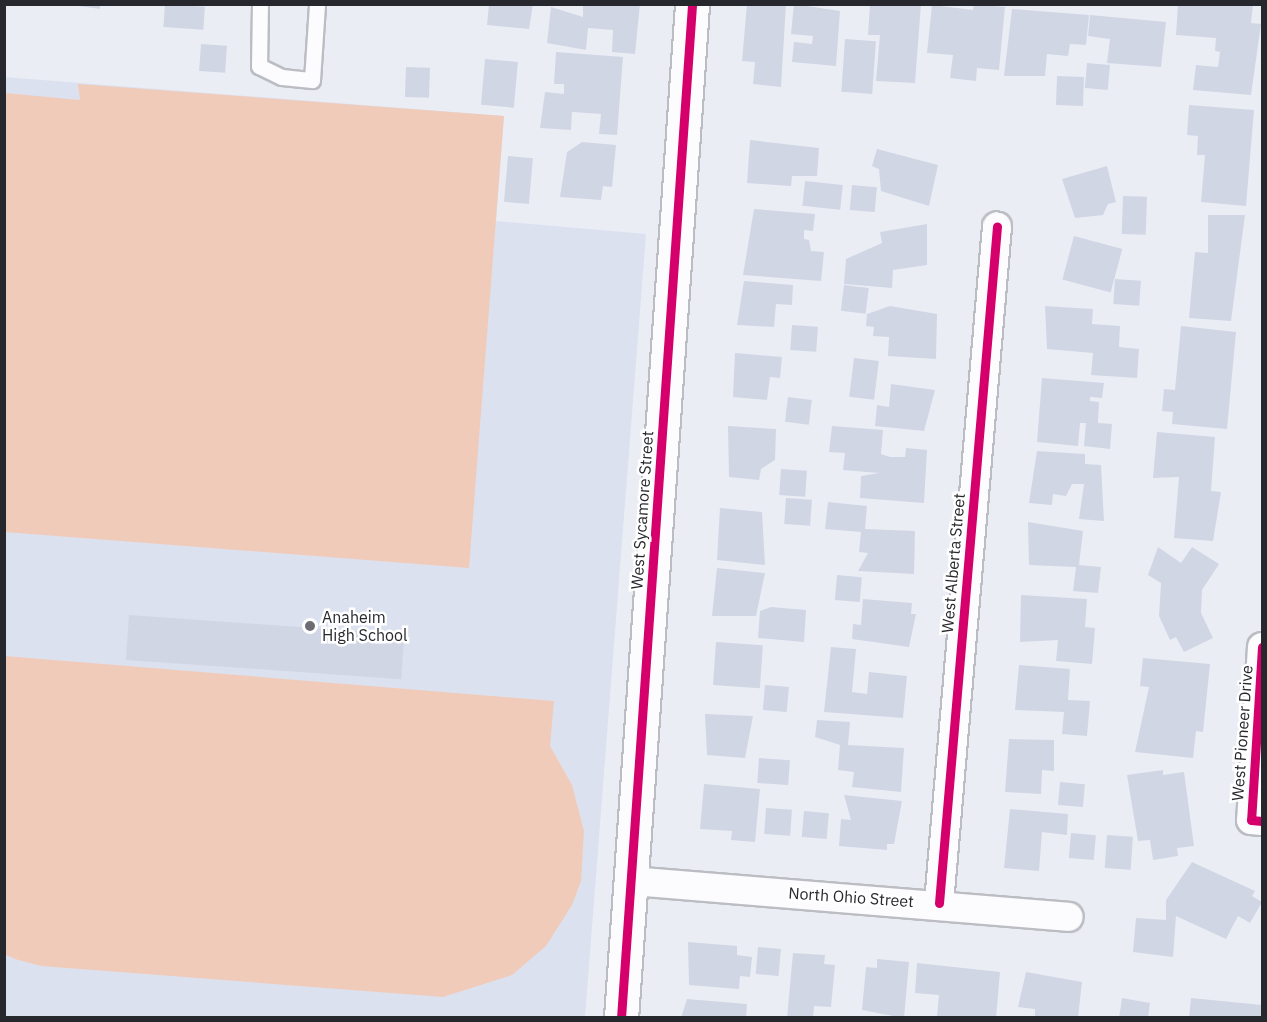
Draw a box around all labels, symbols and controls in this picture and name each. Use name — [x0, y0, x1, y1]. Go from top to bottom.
street label: West Sycamore Street — [627, 430, 657, 590]
street label: West Alberta Street — [937, 492, 969, 634]
place label: Anaheim High School — [322, 607, 407, 645]
marker: Anaheim High School — [303, 619, 317, 633]
street label: West Pioneer Drive — [1228, 665, 1256, 801]
street label: North Ohio Street — [788, 883, 914, 911]

